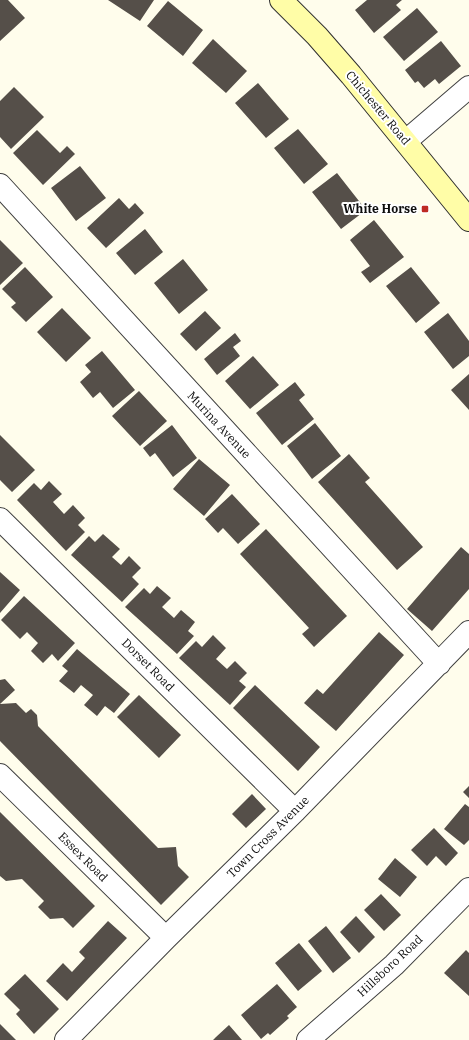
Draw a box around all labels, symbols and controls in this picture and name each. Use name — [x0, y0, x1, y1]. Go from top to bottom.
street label: Chichester Road — [343, 67, 414, 148]
place label: White Horse — [343, 201, 417, 216]
marker: White Horse — [420, 204, 430, 214]
street label: Murina Avenue — [184, 388, 254, 461]
street label: Dorset Road — [119, 635, 178, 694]
street label: Town Cross Avenue — [223, 792, 312, 881]
street label: Essex Road — [56, 829, 111, 884]
street label: Hillsboro Road — [354, 932, 425, 1000]

